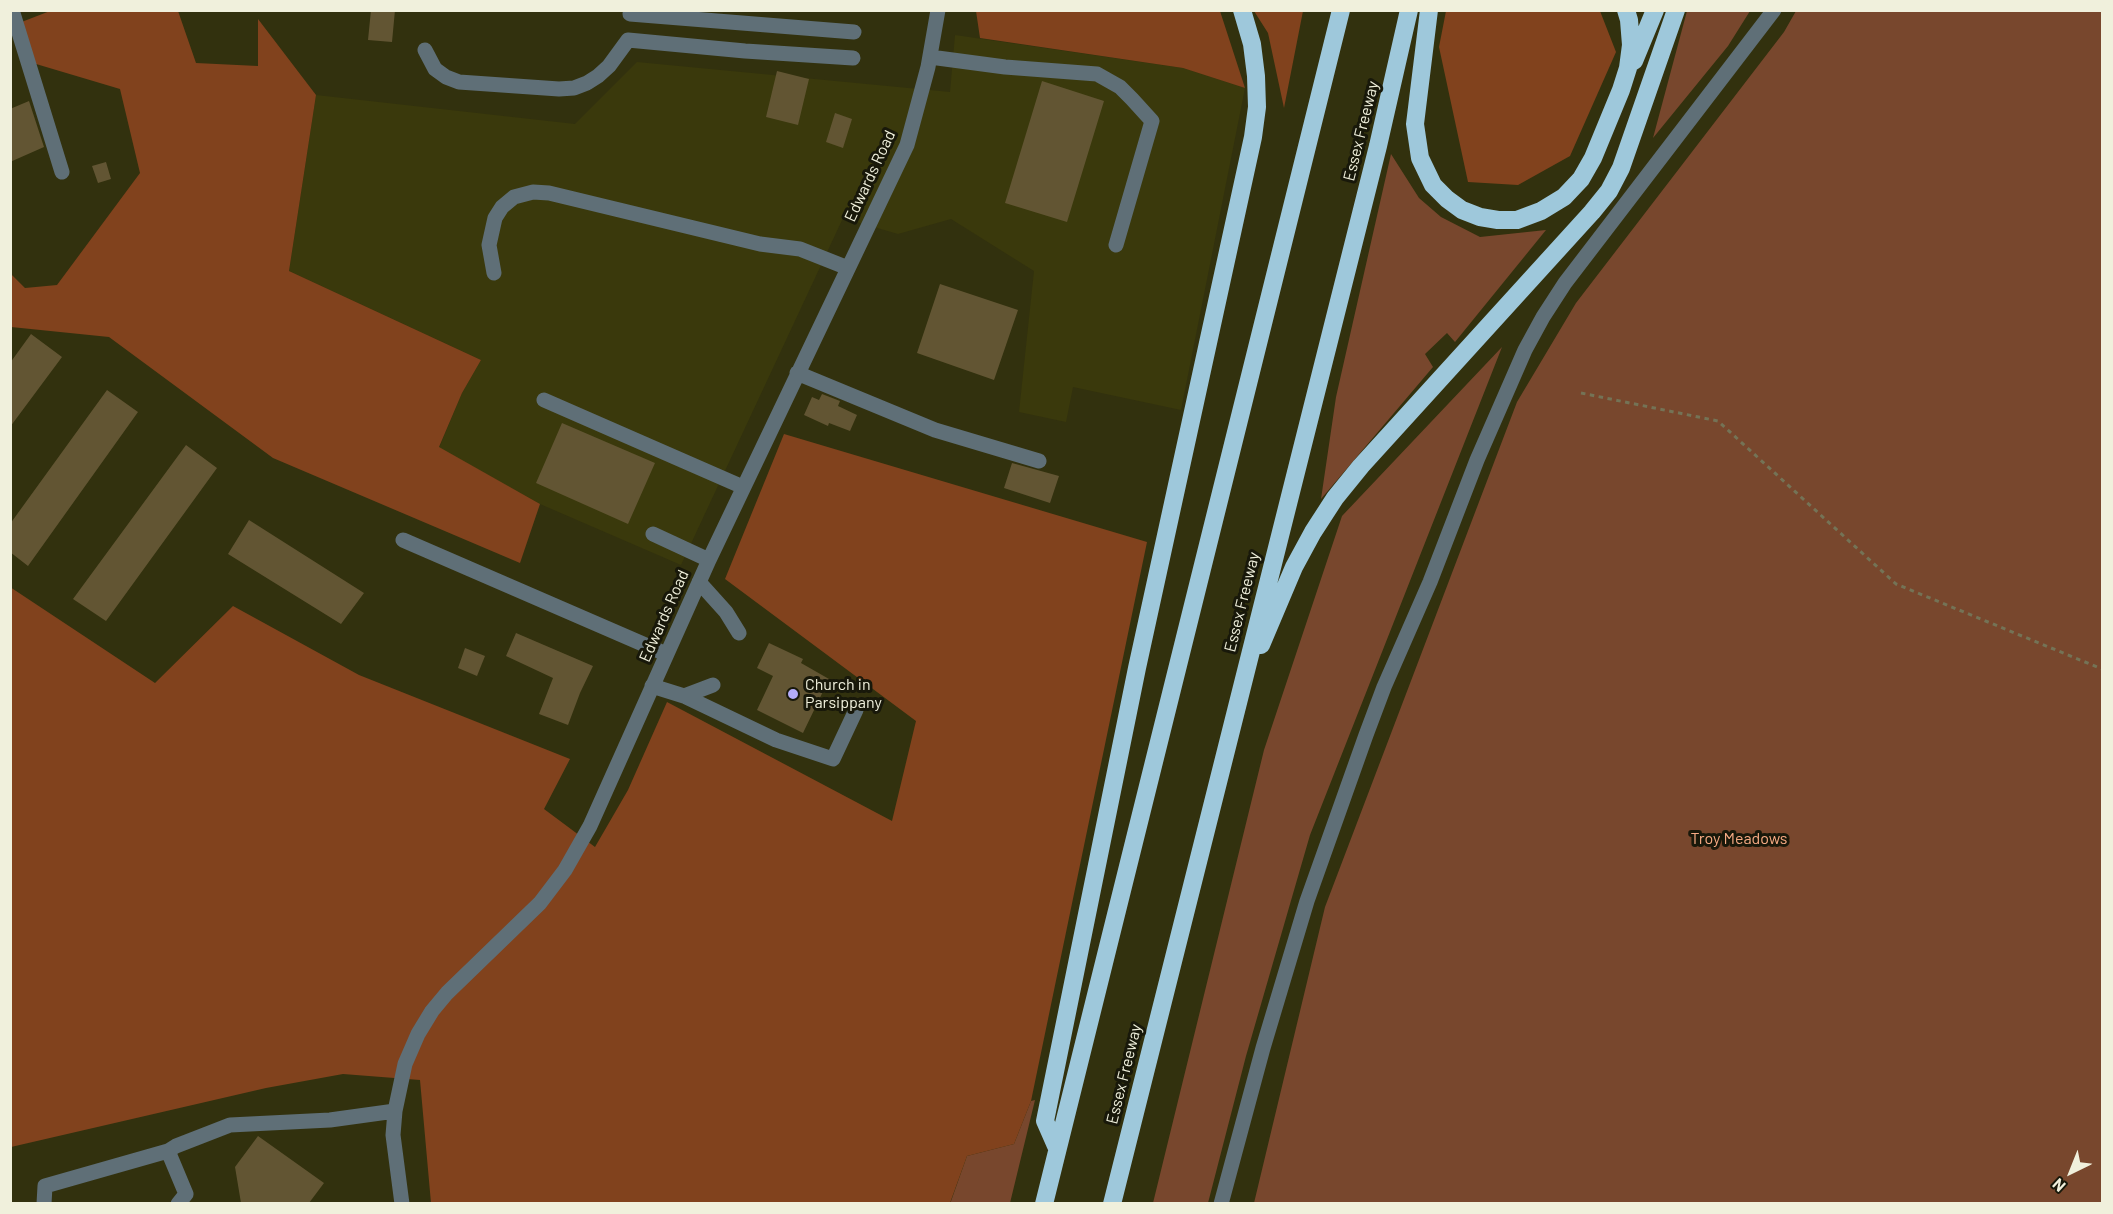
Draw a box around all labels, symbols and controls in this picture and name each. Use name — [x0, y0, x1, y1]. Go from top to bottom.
street label: Essex Freeway — [1339, 79, 1383, 183]
street label: Edwards Road — [840, 127, 900, 225]
street label: Essex Freeway — [1220, 550, 1264, 654]
street label: Edwards Road — [635, 567, 693, 665]
place label: Church in Parsippany — [805, 675, 882, 713]
marker: Church in Parsippany — [786, 687, 800, 701]
park label: Troy Meadows — [1691, 829, 1787, 849]
street label: Essex Freeway — [1102, 1022, 1146, 1126]
north arrow — [2041, 1142, 2101, 1202]
text: N — [2048, 1175, 2069, 1196]

